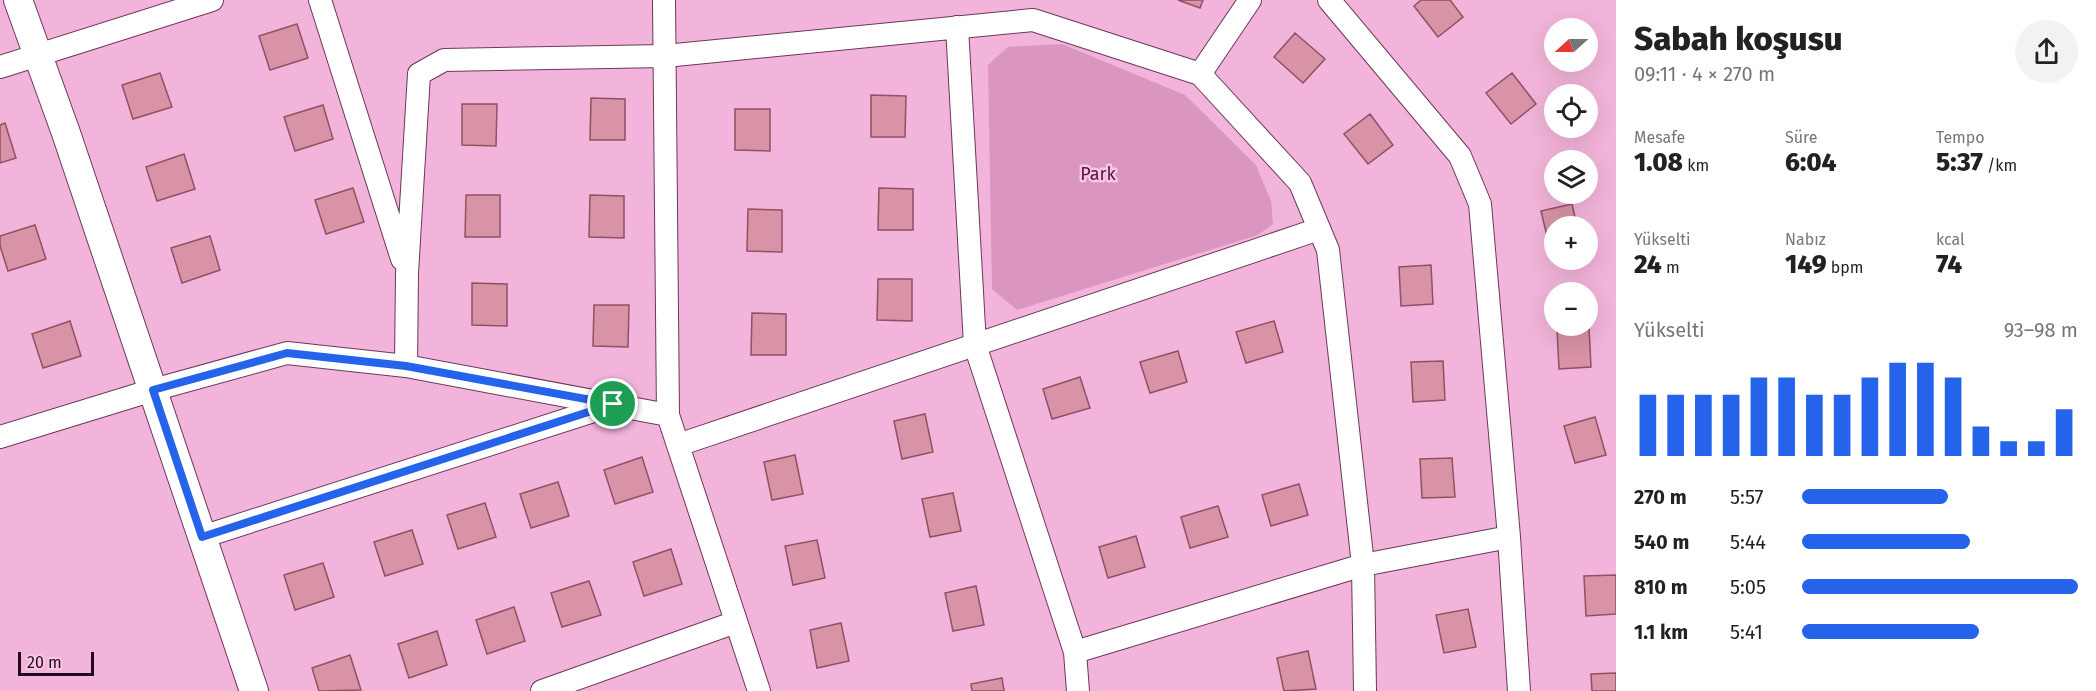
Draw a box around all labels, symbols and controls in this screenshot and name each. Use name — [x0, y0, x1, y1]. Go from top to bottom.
north arrow — [1544, 18, 1598, 72]
map controls — [1544, 18, 1598, 336]
text: Sabah koşusu — [1634, 19, 1843, 59]
button: share — [2015, 20, 2078, 83]
text: 09:11 · 4 × 270 m — [1634, 62, 1775, 86]
button: locate — [1544, 84, 1598, 138]
text: Mesafe — [1634, 128, 1685, 147]
text: Süre — [1785, 128, 1817, 147]
text: Tempo — [1936, 128, 1985, 147]
text: 1.08 — [1634, 147, 1683, 178]
text: 6:04 — [1785, 147, 1837, 178]
text: 5:37 — [1936, 147, 1983, 178]
button: layers — [1544, 150, 1598, 204]
text: km — [1683, 156, 1709, 175]
text: /km — [1983, 156, 2017, 175]
park label: Park — [1080, 163, 1116, 185]
button: + — [1544, 216, 1598, 270]
text: Yükselti — [1634, 230, 1691, 249]
text: Nabız — [1785, 230, 1826, 249]
text: kcal — [1936, 230, 1965, 249]
text: 24 — [1634, 249, 1662, 280]
text: 149 — [1785, 249, 1827, 280]
text: 74 — [1936, 249, 1962, 280]
text: m — [1662, 258, 1680, 277]
text: bpm — [1827, 258, 1864, 277]
button: − — [1544, 282, 1598, 336]
text: Yükselti — [1634, 318, 1705, 342]
text: 93–98 m — [2004, 318, 2078, 342]
pin — [587, 378, 638, 429]
icon: arrive — [596, 387, 629, 420]
text: 270 m — [1634, 485, 1687, 509]
text: 5:57 — [1730, 485, 1763, 509]
text: 540 m — [1634, 530, 1689, 554]
text: 5:44 — [1730, 530, 1766, 554]
text: 810 m — [1634, 575, 1688, 599]
text: 5:05 — [1730, 575, 1766, 599]
text: 1.1 km — [1634, 620, 1688, 644]
text: 5:41 — [1730, 620, 1763, 644]
scale bar — [18, 649, 94, 676]
text: 20 m — [27, 653, 62, 672]

